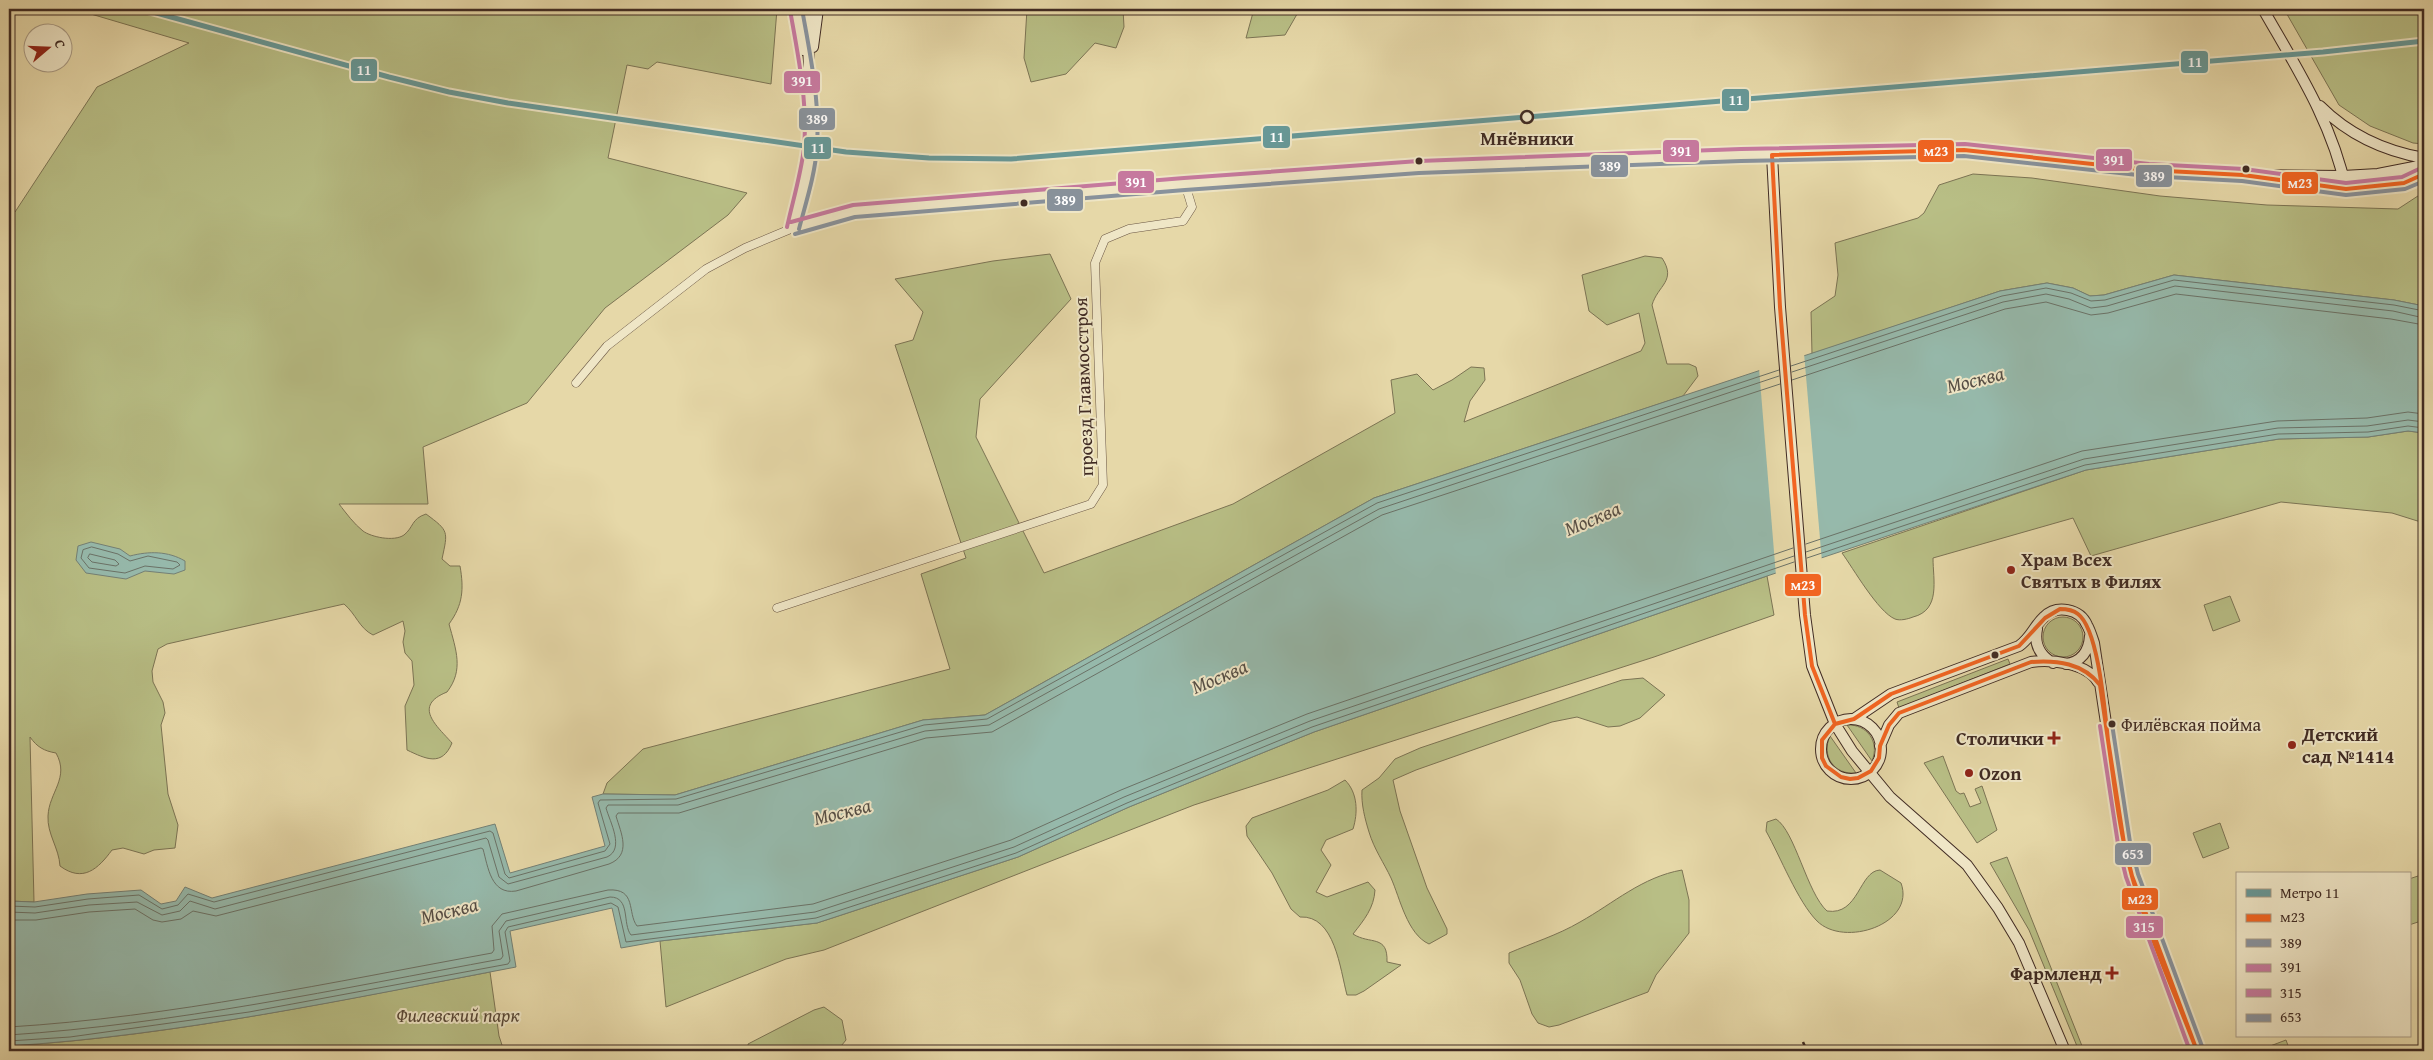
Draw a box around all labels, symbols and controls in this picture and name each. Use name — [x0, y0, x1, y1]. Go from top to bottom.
north arrow — [22, 22, 72, 72]
text: С — [50, 37, 71, 51]
line badge: 11 — [2180, 50, 2209, 74]
text: 11 — [2188, 52, 2202, 72]
line badge: 11 — [350, 58, 378, 82]
text: 11 — [357, 60, 371, 80]
line badge: 391 — [783, 70, 821, 94]
text: 391 — [791, 71, 813, 91]
line badge: 11 — [1721, 88, 1750, 112]
text: 11 — [1729, 90, 1743, 110]
line badge: 389 — [798, 107, 836, 131]
text: 389 — [806, 109, 828, 129]
marker: Мнёвники — [1520, 110, 1534, 124]
place label: Мнёвники — [1480, 124, 1574, 152]
line badge: 11 — [1262, 125, 1291, 149]
text: 11 — [1270, 127, 1284, 147]
line badge: 11 — [803, 136, 832, 160]
text: 11 — [811, 138, 825, 158]
line badge: 391 — [1662, 139, 1700, 163]
line badge: м23 — [1917, 139, 1955, 163]
text: 391 — [1670, 141, 1692, 161]
text: м23 — [1923, 141, 1949, 161]
line badge: 391 — [2095, 148, 2133, 172]
text: 391 — [2103, 150, 2125, 170]
line badge: 389 — [1590, 154, 1629, 178]
unlabelled marker — [1414, 156, 1424, 166]
text: 389 — [1599, 156, 1621, 176]
line badge: 389 — [2135, 164, 2173, 188]
unlabelled marker — [2241, 164, 2251, 174]
text: 389 — [2143, 166, 2165, 186]
line badge: 391 — [1117, 170, 1155, 194]
line badge: м23 — [2281, 171, 2319, 195]
text: 391 — [1125, 172, 1147, 192]
text: м23 — [2287, 173, 2313, 193]
line badge: 389 — [1046, 188, 1084, 212]
text: 389 — [1054, 190, 1076, 210]
unlabelled marker — [1019, 198, 1029, 208]
street label: проезд Главмосстроя — [1066, 297, 1100, 477]
water label: Москва — [1943, 358, 2008, 400]
water label: Москва — [1559, 493, 1625, 543]
place label: Храм Всех Святых в Филях — [2021, 545, 2161, 595]
marker: Храм Всех Святых в Филях — [2005, 564, 2017, 576]
line badge: м23 — [1784, 573, 1822, 597]
text: м23 — [1790, 575, 1816, 595]
unlabelled marker — [1990, 650, 2000, 660]
water label: Москва — [1186, 651, 1252, 701]
place label: Филёвская пойма — [2121, 711, 2261, 738]
marker: Филёвская пойма — [2107, 719, 2117, 729]
place label: Детский сад №1414 — [2301, 720, 2395, 770]
place label: Столички — [1956, 724, 2044, 752]
marker: Столички — [2048, 732, 2060, 744]
marker: Детский сад №1414 — [2286, 739, 2298, 751]
place label: Ozon — [1979, 759, 2022, 787]
marker: Ozon — [1963, 767, 1975, 779]
water label: Москва — [810, 790, 875, 832]
line badge: 653 — [2114, 842, 2152, 866]
text: 653 — [2122, 844, 2144, 864]
legend — [2236, 872, 2410, 1038]
text: Метро 11 — [2280, 882, 2340, 903]
line badge: м23 — [2121, 887, 2159, 911]
water label: Москва — [417, 889, 482, 931]
text: м23 — [2127, 889, 2153, 909]
text: м23 — [2280, 906, 2305, 927]
line badge: 315 — [2125, 915, 2164, 939]
text: 315 — [2133, 917, 2155, 937]
text: 389 — [2280, 932, 2302, 953]
text: 391 — [2280, 956, 2302, 977]
place label: Фармленд — [2010, 959, 2102, 987]
marker: Фармленд — [2106, 967, 2118, 979]
text: 315 — [2280, 982, 2302, 1003]
park label: Филевский парк — [396, 1001, 520, 1029]
text: 653 — [2280, 1006, 2302, 1027]

